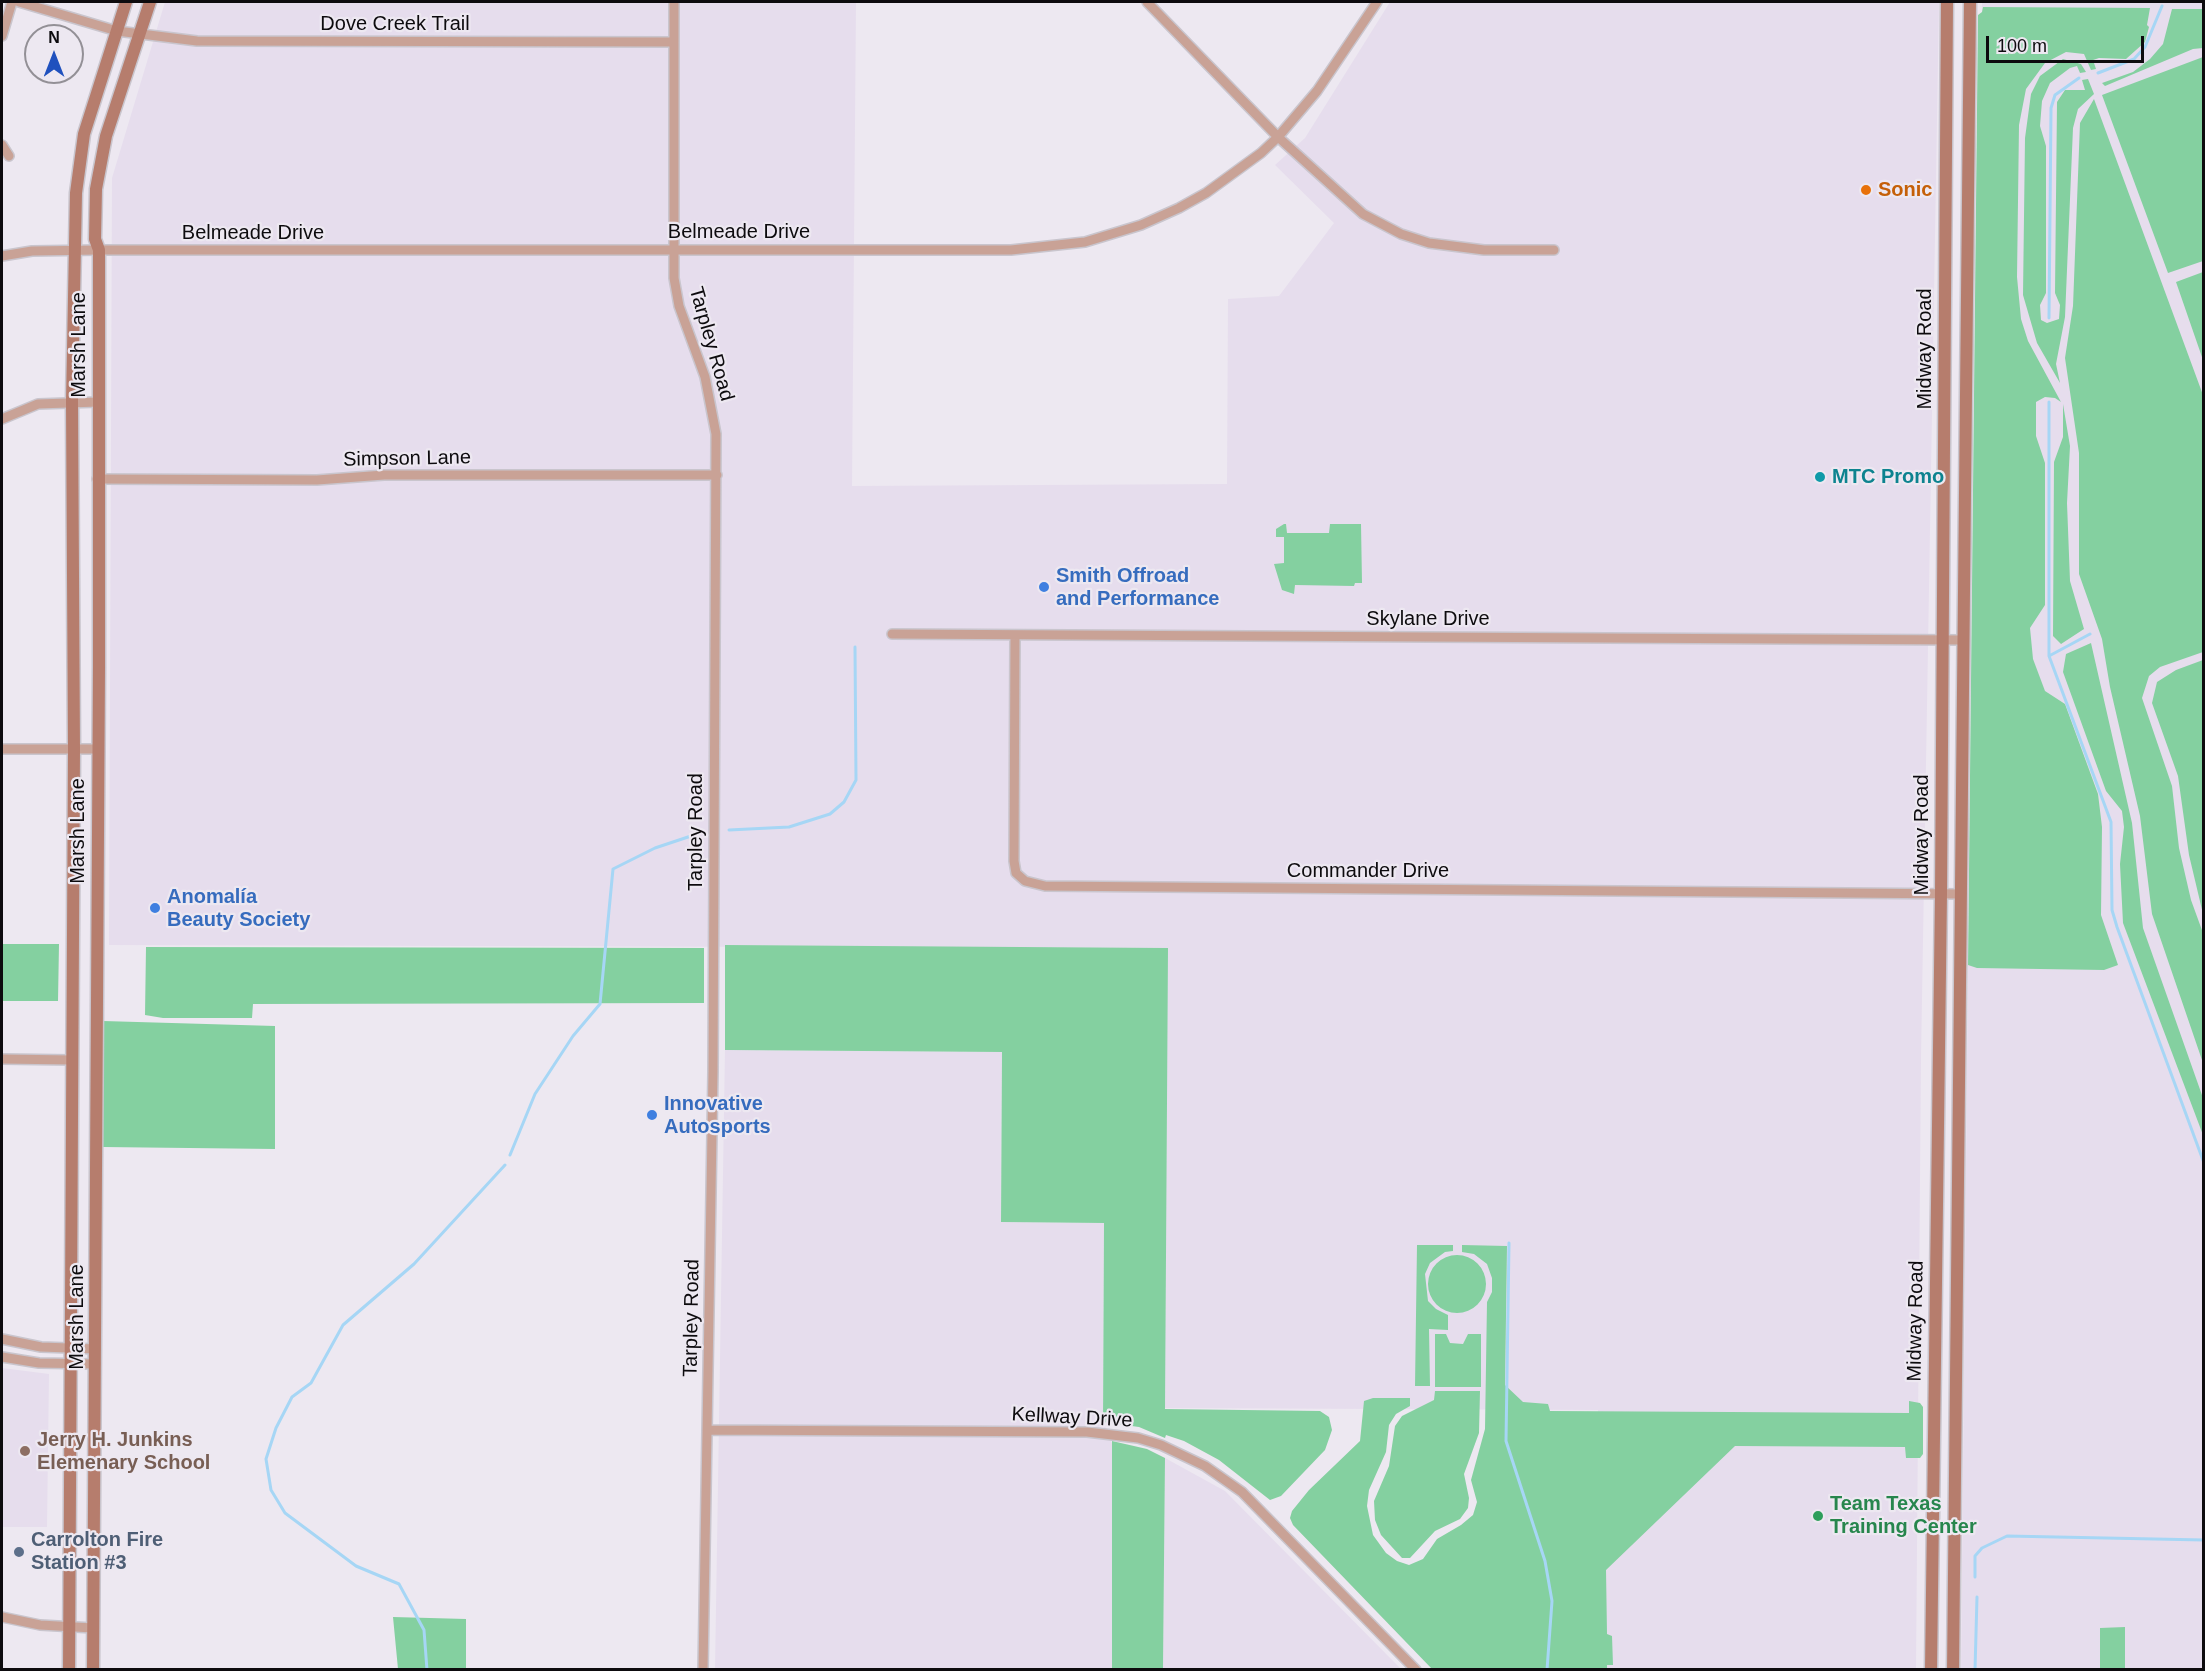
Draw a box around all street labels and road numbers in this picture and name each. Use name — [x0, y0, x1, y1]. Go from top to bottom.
street label: Dove Creek Trail — [320, 12, 470, 36]
street label: Belmeade Drive — [668, 220, 810, 244]
street label: Belmeade Drive — [182, 221, 324, 245]
street label: Tarpley Road — [683, 284, 739, 404]
street label: Midway Road — [1913, 288, 1937, 410]
street label: Marsh Lane — [67, 292, 91, 398]
street label: Simpson Lane — [343, 446, 471, 472]
street label: Skylane Drive — [1366, 607, 1490, 631]
street label: Tarpley Road — [684, 773, 708, 891]
street label: Midway Road — [1910, 774, 1934, 896]
street label: Marsh Lane — [66, 778, 90, 884]
street label: Commander Drive — [1287, 859, 1449, 883]
street label: Tarpley Road — [679, 1259, 705, 1377]
street label: Midway Road — [1903, 1260, 1929, 1382]
street label: Marsh Lane — [65, 1264, 89, 1370]
street label: Kellway Drive — [1011, 1403, 1133, 1433]

